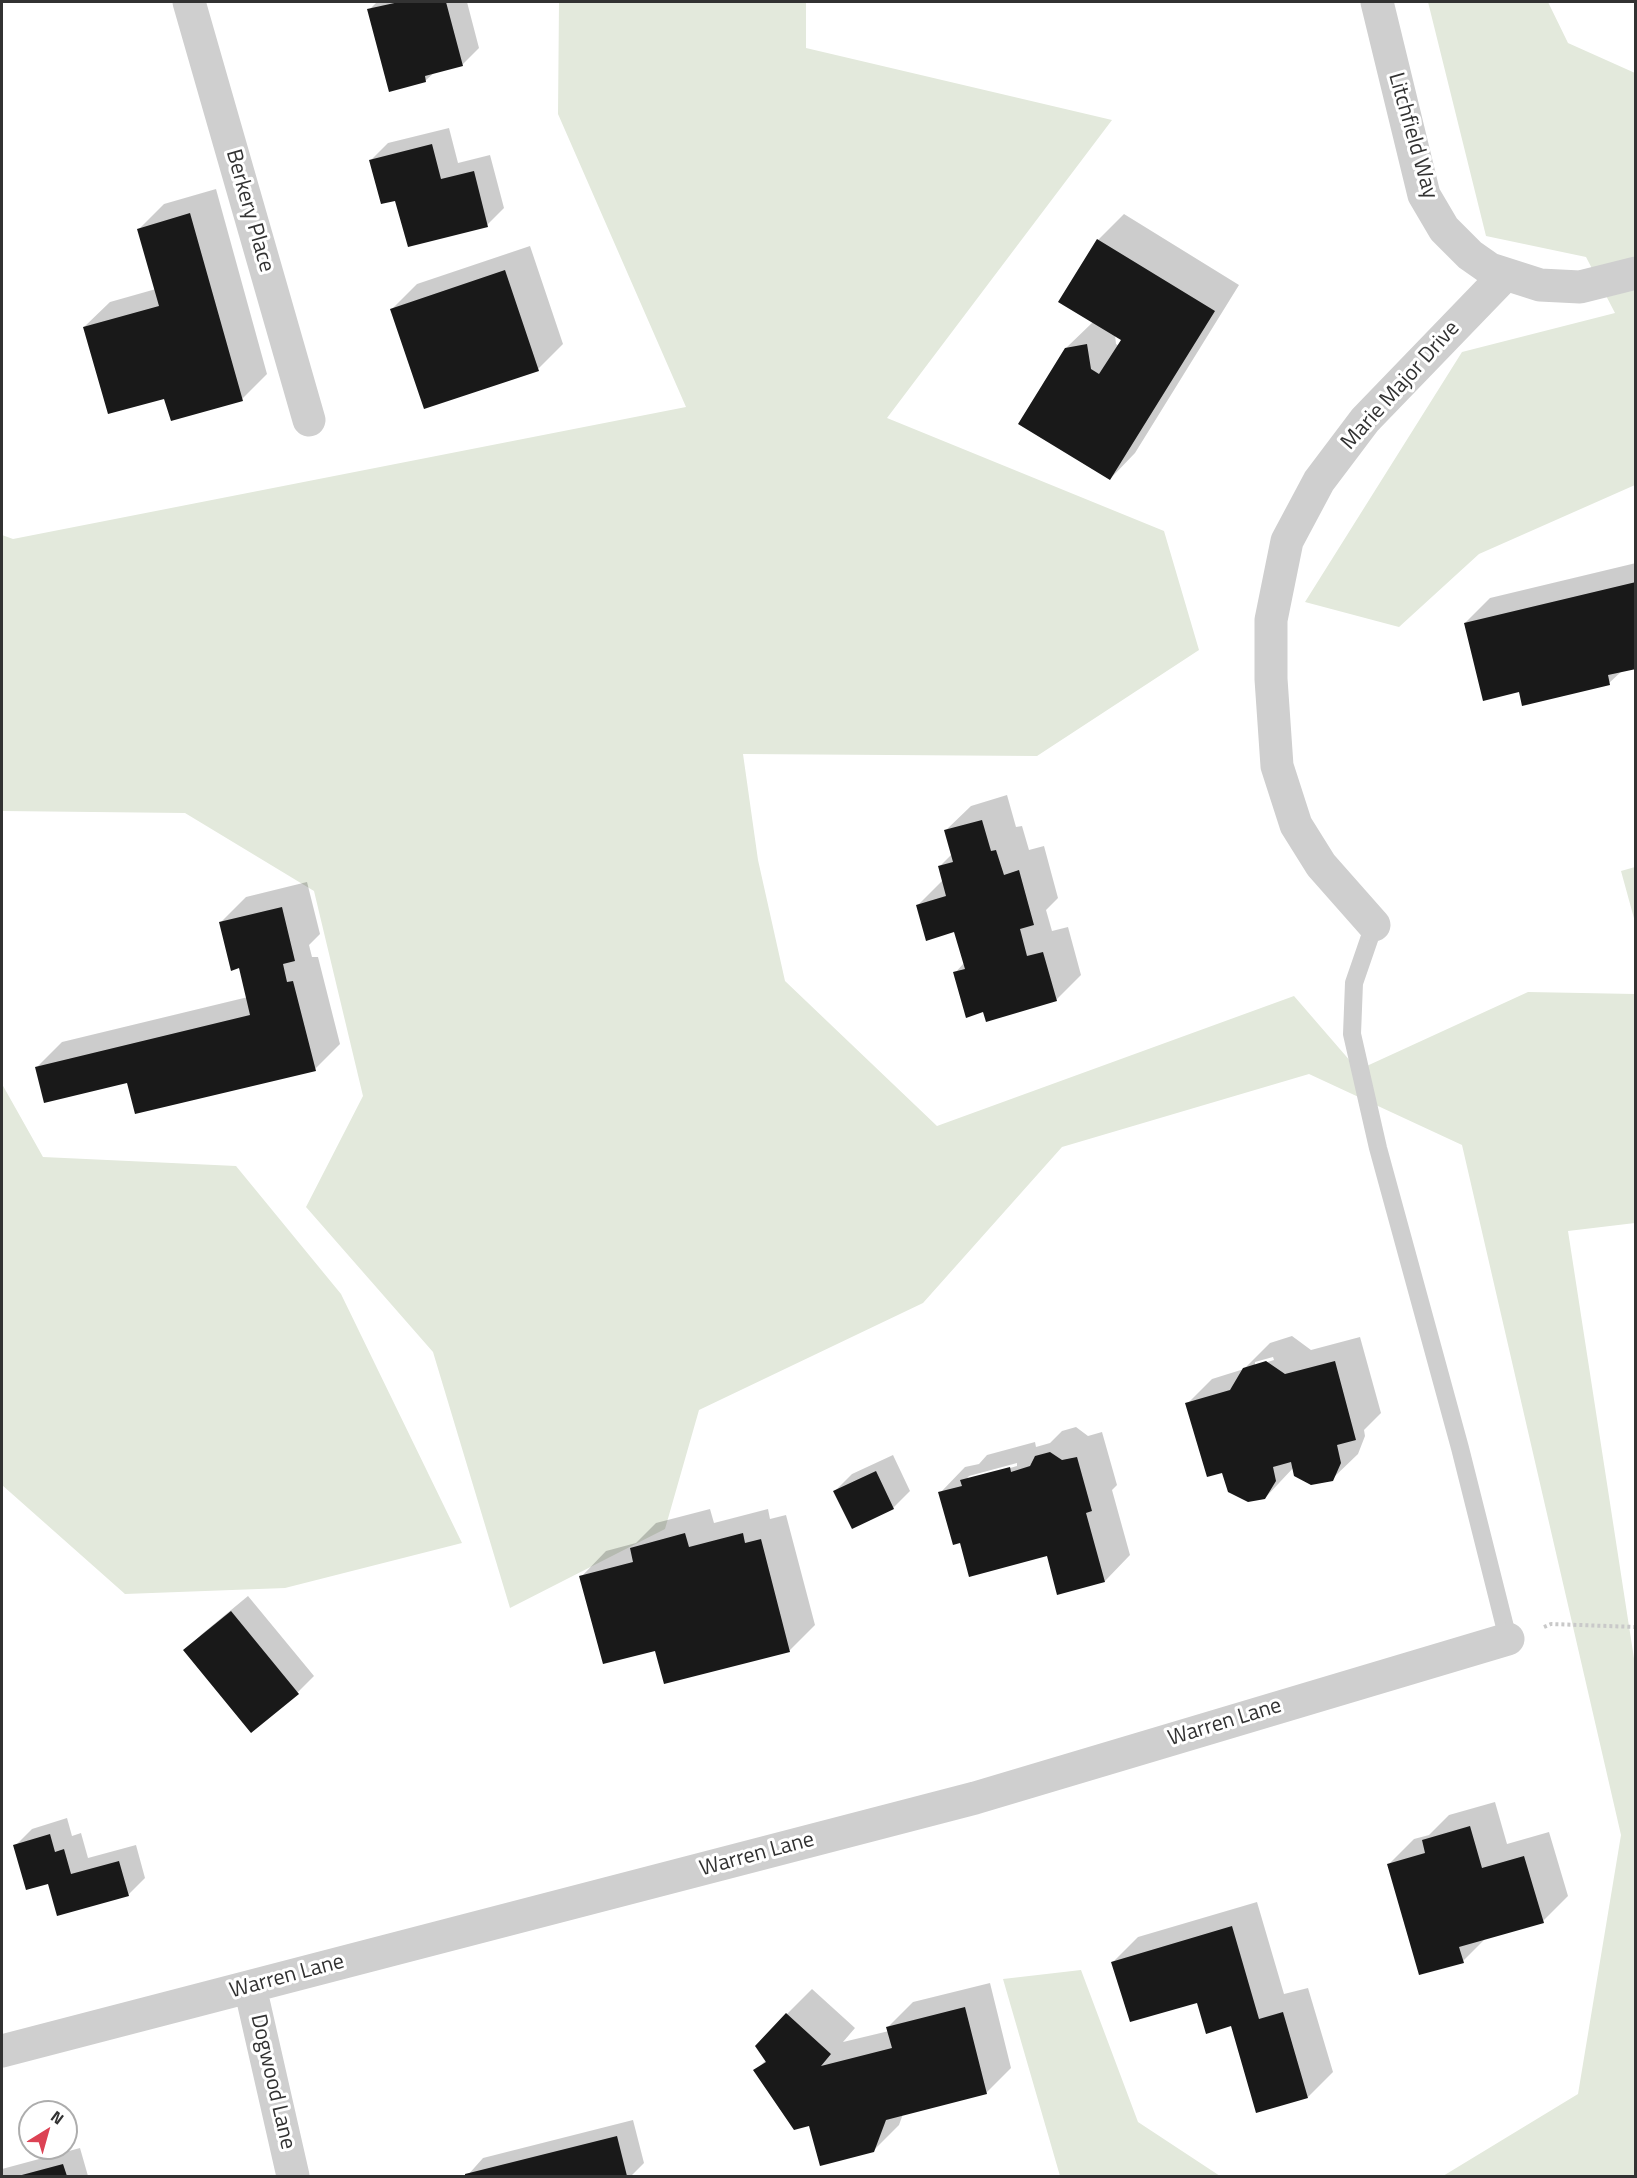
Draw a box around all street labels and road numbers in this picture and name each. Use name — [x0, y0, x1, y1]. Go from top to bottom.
street label: Litchfield Way — [1381, 70, 1443, 202]
street label: Berkery Place — [219, 147, 279, 275]
street label: Marie Major Drive — [1336, 316, 1466, 456]
street label: Warren Lane — [1165, 1693, 1285, 1753]
street label: Warren Lane — [697, 1827, 817, 1883]
street label: Warren Lane — [227, 1949, 347, 2005]
street label: Dogwood Lane — [244, 2012, 300, 2152]

